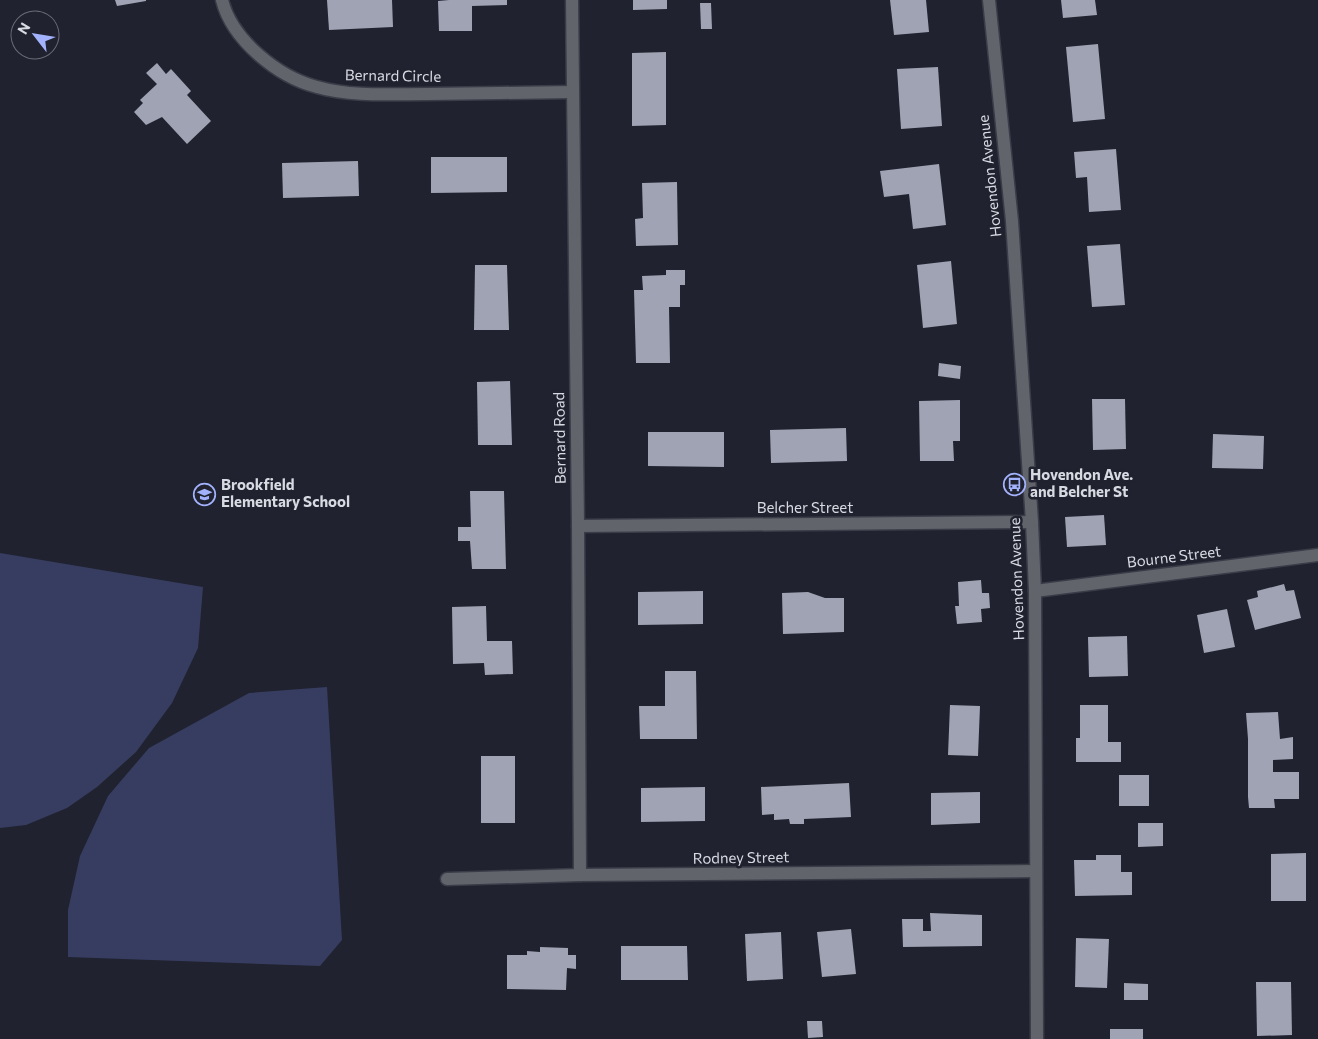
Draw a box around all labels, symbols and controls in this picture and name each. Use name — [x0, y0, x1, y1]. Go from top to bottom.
north arrow — [10, 10, 60, 60]
text: N — [13, 19, 33, 37]
street label: Bernard Circle — [345, 65, 441, 85]
street label: Hovendon Avenue — [974, 114, 1004, 238]
street label: Bernard Road — [549, 392, 569, 484]
place label: Hovendon Ave. and Belcher St — [1030, 465, 1133, 500]
bus stop icon: Hovendon Ave. and Belcher St — [1002, 472, 1026, 496]
place label: Brookfield Elementary School — [221, 475, 350, 510]
school or university icon: Brookfield Elementary School — [193, 482, 217, 506]
street label: Belcher Street — [757, 498, 853, 516]
street label: Hovendon Avenue — [1005, 517, 1027, 641]
street label: Bourne Street — [1126, 541, 1222, 571]
street label: Rodney Street — [693, 847, 789, 867]

